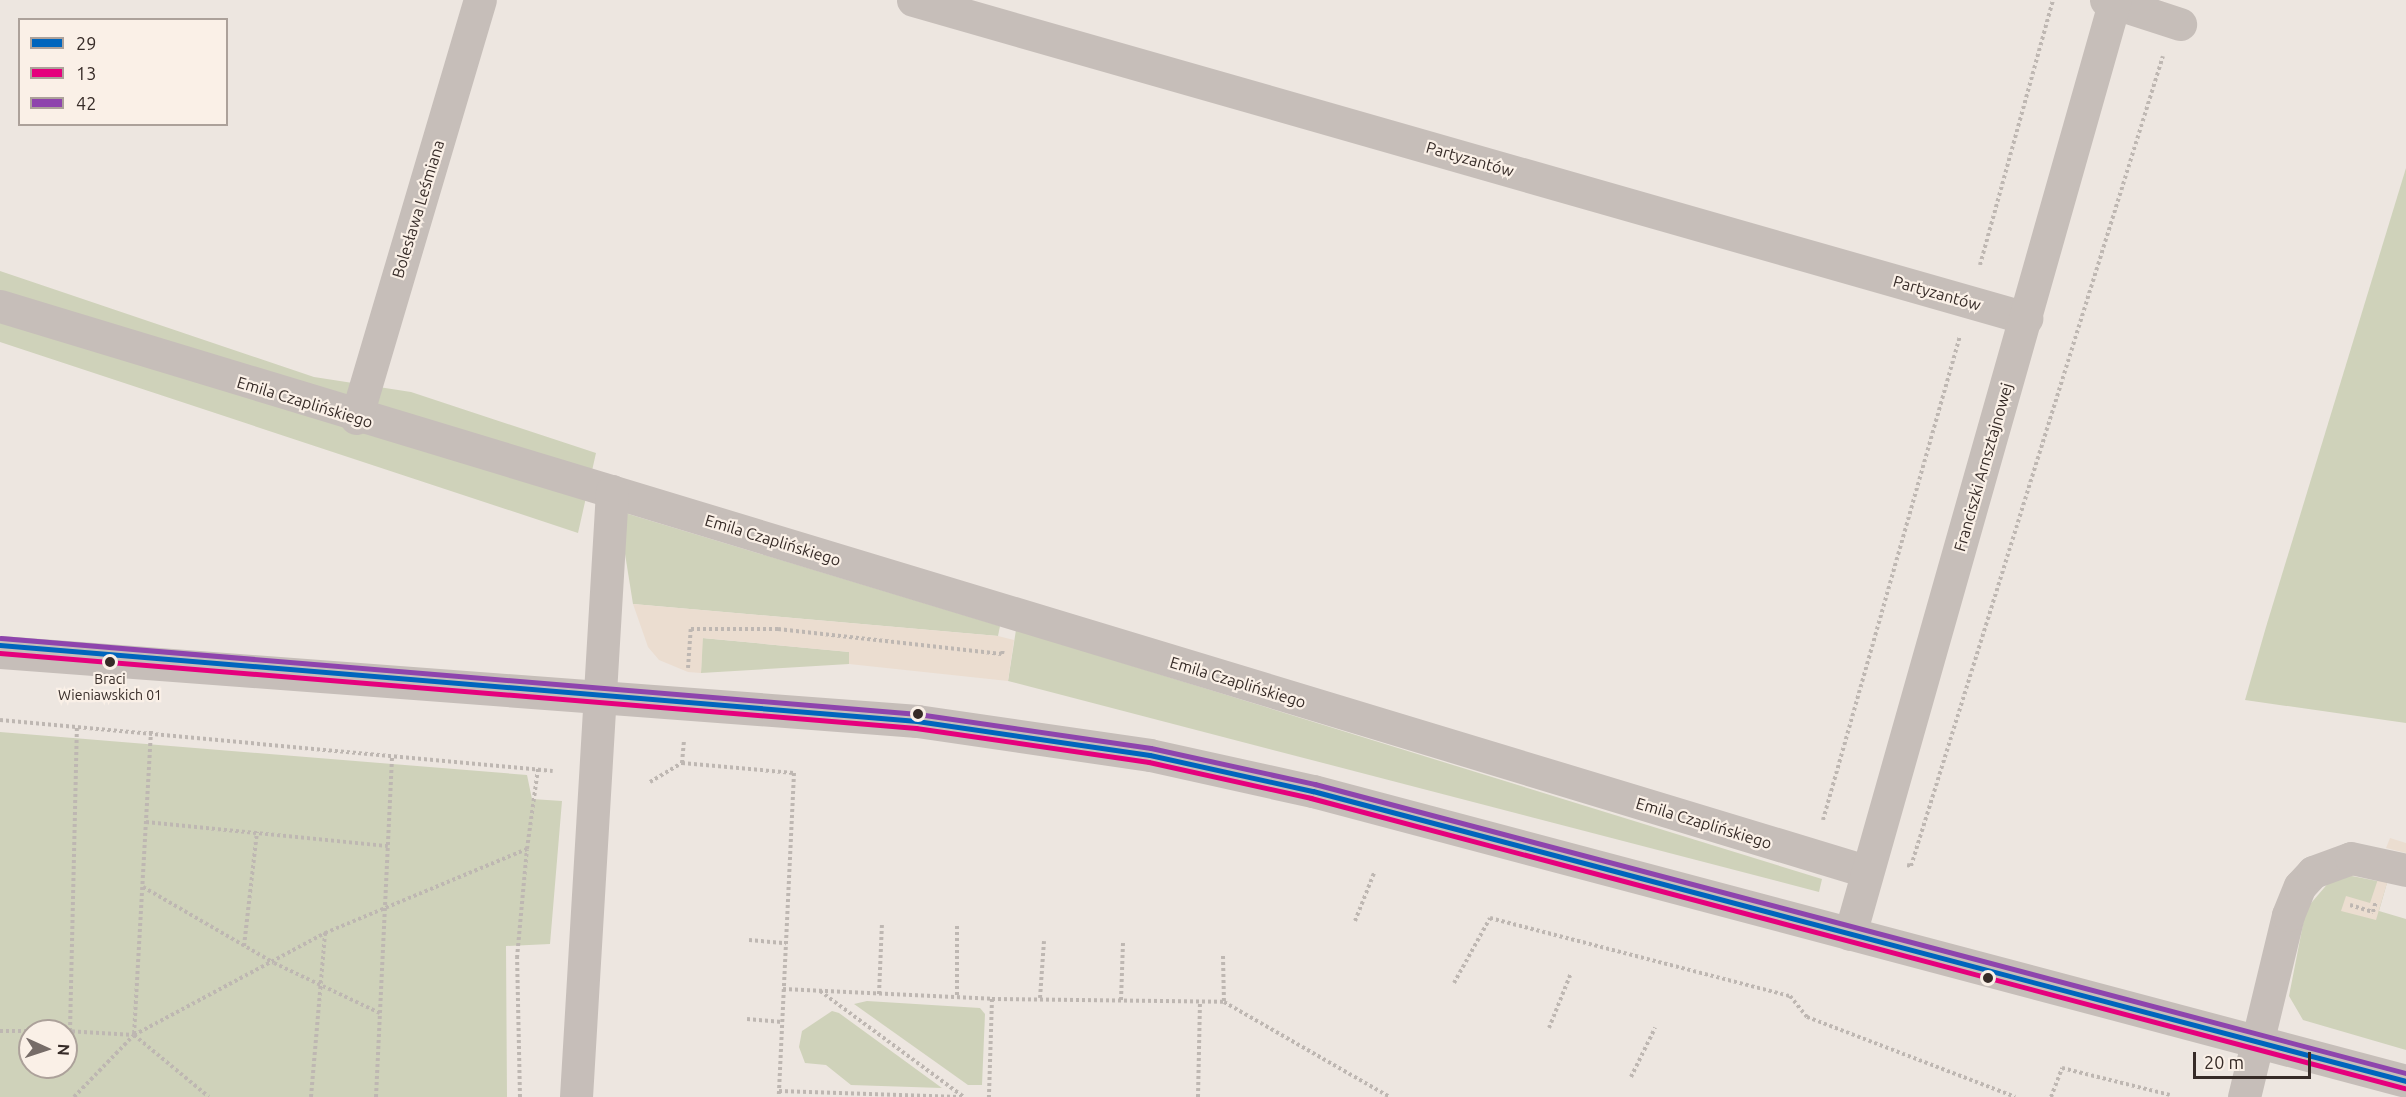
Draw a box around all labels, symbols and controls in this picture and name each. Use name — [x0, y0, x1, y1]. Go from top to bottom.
legend — [18, 18, 228, 126]
text: 29 — [76, 33, 96, 53]
text: 13 — [76, 63, 96, 83]
text: 42 — [76, 93, 96, 113]
street label: Partyzantów — [1424, 137, 1516, 181]
street label: Bolesława Leśmiana — [388, 138, 448, 280]
street label: Partyzantów — [1891, 271, 1983, 315]
street label: Emila Czaplińskiego — [235, 372, 375, 432]
street label: Franciszki Arnsztajnowej — [1950, 380, 2016, 554]
street label: Emila Czaplińskiego — [703, 510, 843, 570]
street label: Emila Czaplińskiego — [1168, 652, 1308, 712]
marker: Braci Wieniawskich 01 — [104, 656, 116, 668]
place label: Braci Wieniawskich 01 — [58, 671, 162, 704]
unlabelled marker — [912, 708, 924, 720]
street label: Emila Czaplińskiego — [1634, 793, 1774, 853]
unlabelled marker — [1982, 972, 1994, 984]
north arrow — [18, 1019, 78, 1079]
scale bar — [2196, 1040, 2314, 1078]
text: N — [55, 1043, 73, 1056]
text: 20 m — [2204, 1052, 2244, 1072]

